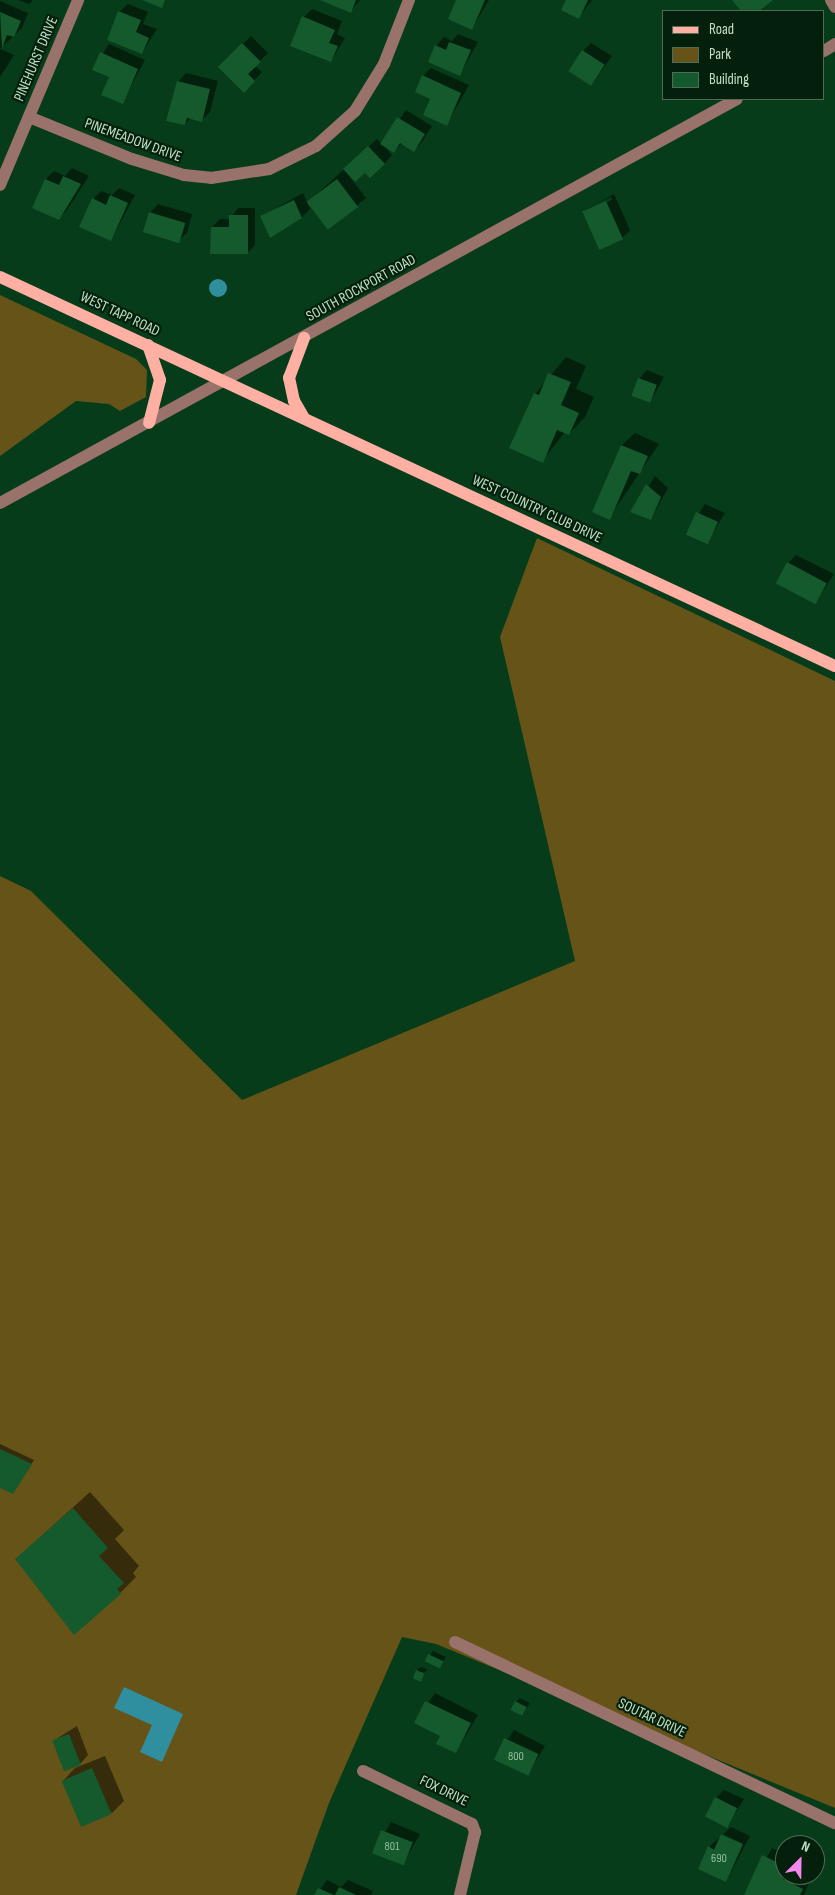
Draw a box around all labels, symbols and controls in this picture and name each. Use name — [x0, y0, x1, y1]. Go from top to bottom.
legend — [662, 10, 825, 100]
street label: PINEHURST DRIVE — [10, 14, 62, 104]
text: Road — [709, 20, 734, 39]
text: Park — [709, 45, 731, 64]
text: Building — [709, 70, 749, 89]
street label: PINEMEADOW DRIVE — [82, 114, 184, 166]
street label: SOUTH ROCKPORT ROAD — [303, 250, 419, 326]
street label: WEST TAPP ROAD — [77, 288, 163, 340]
street label: WEST COUNTRY CLUB DRIVE — [469, 471, 605, 547]
street label: SOUTAR DRIVE — [615, 1694, 689, 1742]
house number: 800 — [508, 1750, 524, 1764]
street label: FOX DRIVE — [417, 1772, 471, 1810]
north arrow — [775, 1835, 825, 1885]
text: N — [799, 1837, 812, 1856]
house number: 801 — [385, 1840, 399, 1854]
house number: 690 — [711, 1852, 727, 1866]

